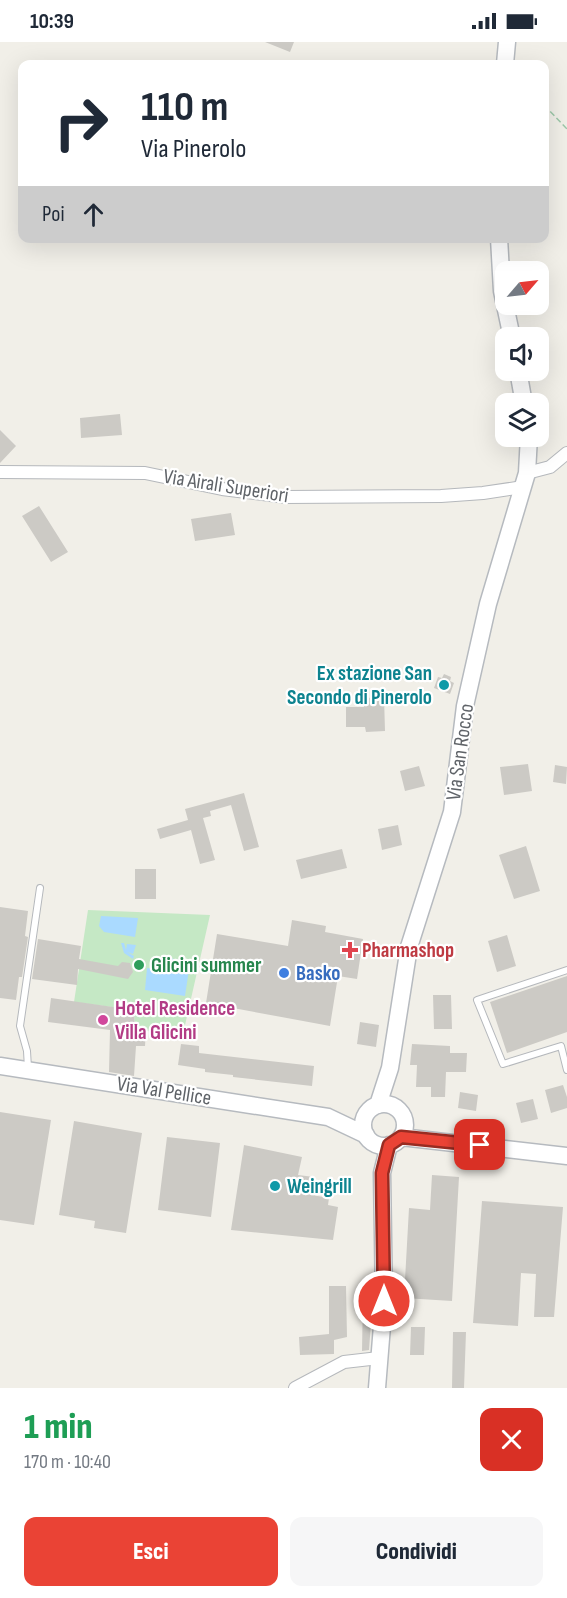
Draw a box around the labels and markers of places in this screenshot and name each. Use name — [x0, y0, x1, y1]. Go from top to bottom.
place label: Ex stazione San Secondo di Pinerolo — [287, 661, 432, 710]
marker: Ex stazione San Secondo di Pinerolo — [437, 678, 451, 692]
place label: Pharmashop — [362, 938, 454, 963]
marker: Pharmashop — [343, 943, 357, 957]
place label: Glicini summer — [151, 953, 262, 978]
marker: Glicini summer — [132, 958, 146, 972]
place label: Basko — [296, 961, 340, 986]
marker: Basko — [277, 966, 291, 980]
place label: Hotel Residence Villa Glicini — [115, 996, 235, 1045]
marker: Hotel Residence Villa Glicini — [96, 1013, 110, 1027]
pin — [454, 1119, 505, 1170]
place label: Weingrill — [287, 1174, 352, 1199]
marker: Weingrill — [268, 1179, 282, 1193]

